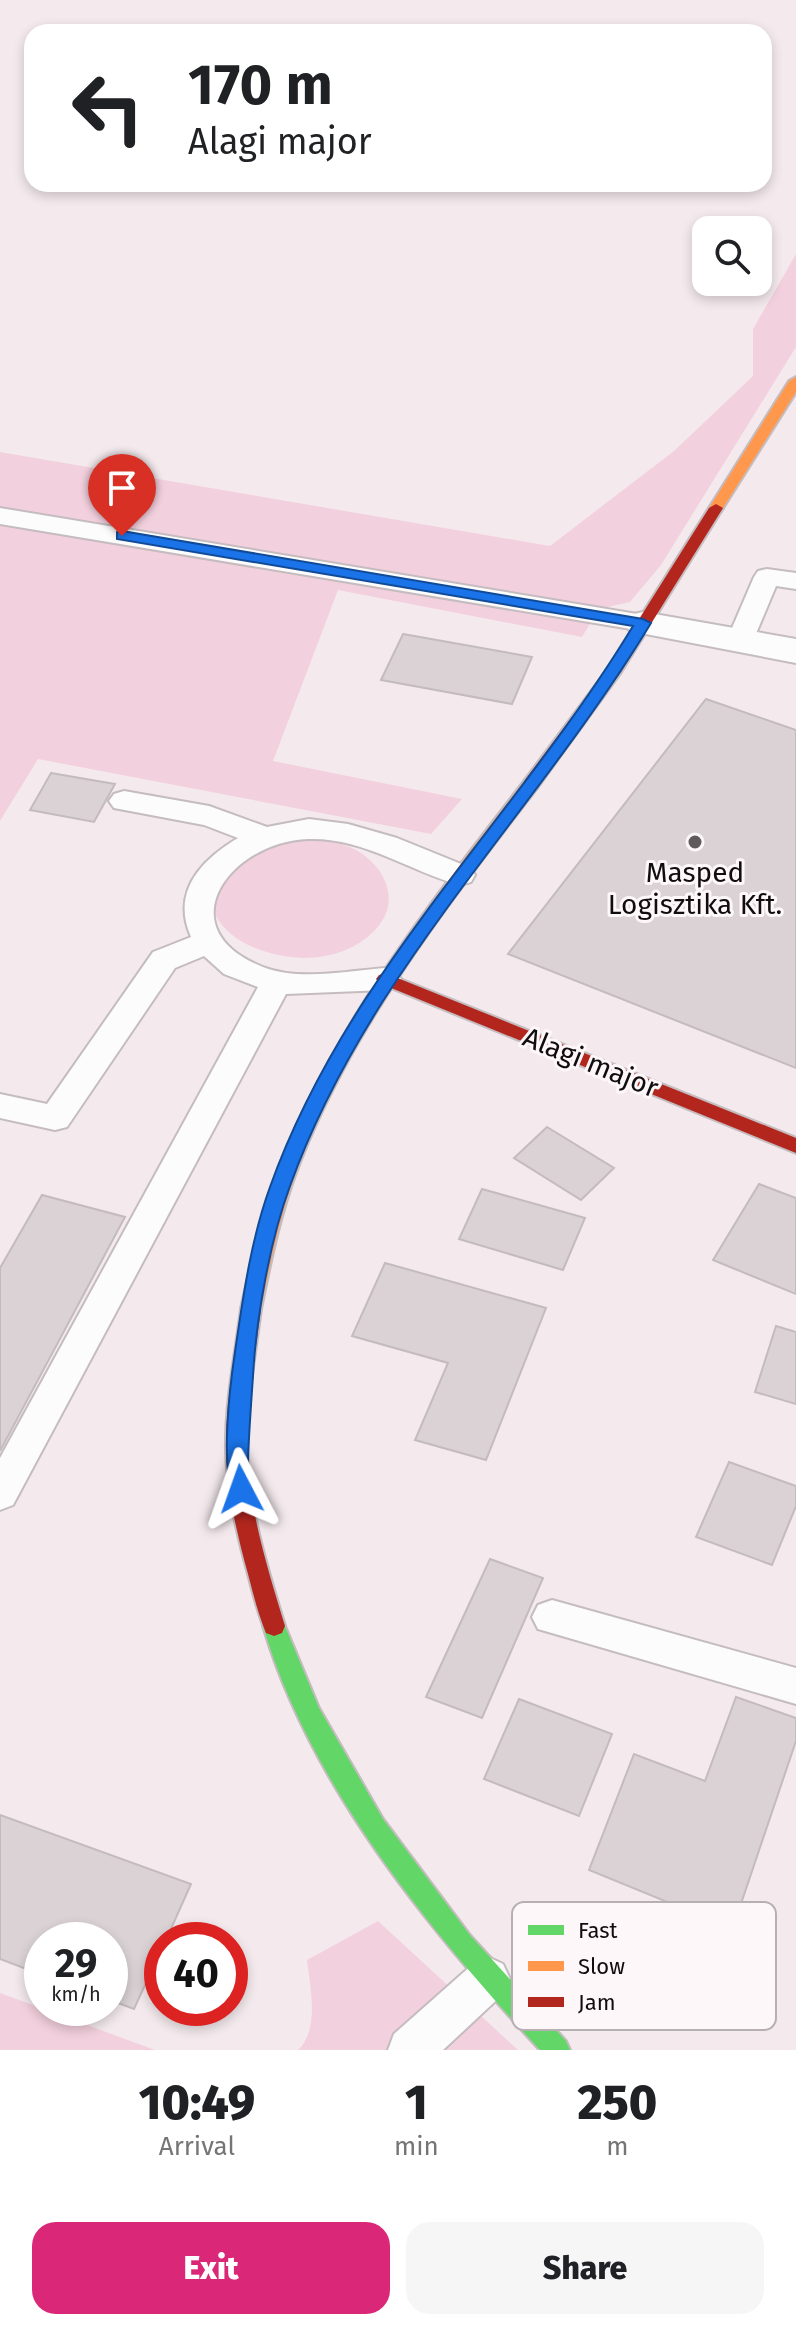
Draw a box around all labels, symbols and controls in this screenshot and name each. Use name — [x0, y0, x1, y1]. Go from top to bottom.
text: 170 m — [188, 52, 333, 119]
icon: left — [56, 56, 160, 160]
text: Alagi major — [188, 120, 372, 164]
map controls — [692, 216, 772, 296]
button: search — [692, 216, 772, 296]
pin — [88, 454, 156, 536]
icon: arrive — [100, 466, 144, 510]
marker: Masped Logisztika Kft. — [686, 833, 704, 851]
place label: Masped Logisztika Kft. — [608, 856, 782, 921]
street label: Alagi major — [518, 1020, 663, 1105]
position arrow — [199, 1447, 283, 1531]
legend — [512, 1902, 776, 2030]
text: Fast — [578, 1917, 618, 1944]
speed limit sign: 40 — [144, 1922, 248, 2026]
text: 29 — [55, 1940, 97, 1988]
text: Slow — [578, 1953, 625, 1980]
text: km/h — [51, 1982, 101, 2006]
text: Jam — [578, 1989, 616, 2016]
text: 10:49 — [139, 2074, 255, 2132]
text: 1 — [405, 2074, 428, 2132]
text: 250 — [577, 2074, 657, 2132]
text: Arrival — [159, 2131, 235, 2162]
text: min — [394, 2131, 439, 2162]
text: m — [606, 2131, 629, 2162]
button: Exit — [32, 2222, 390, 2314]
button: Share — [406, 2222, 764, 2314]

